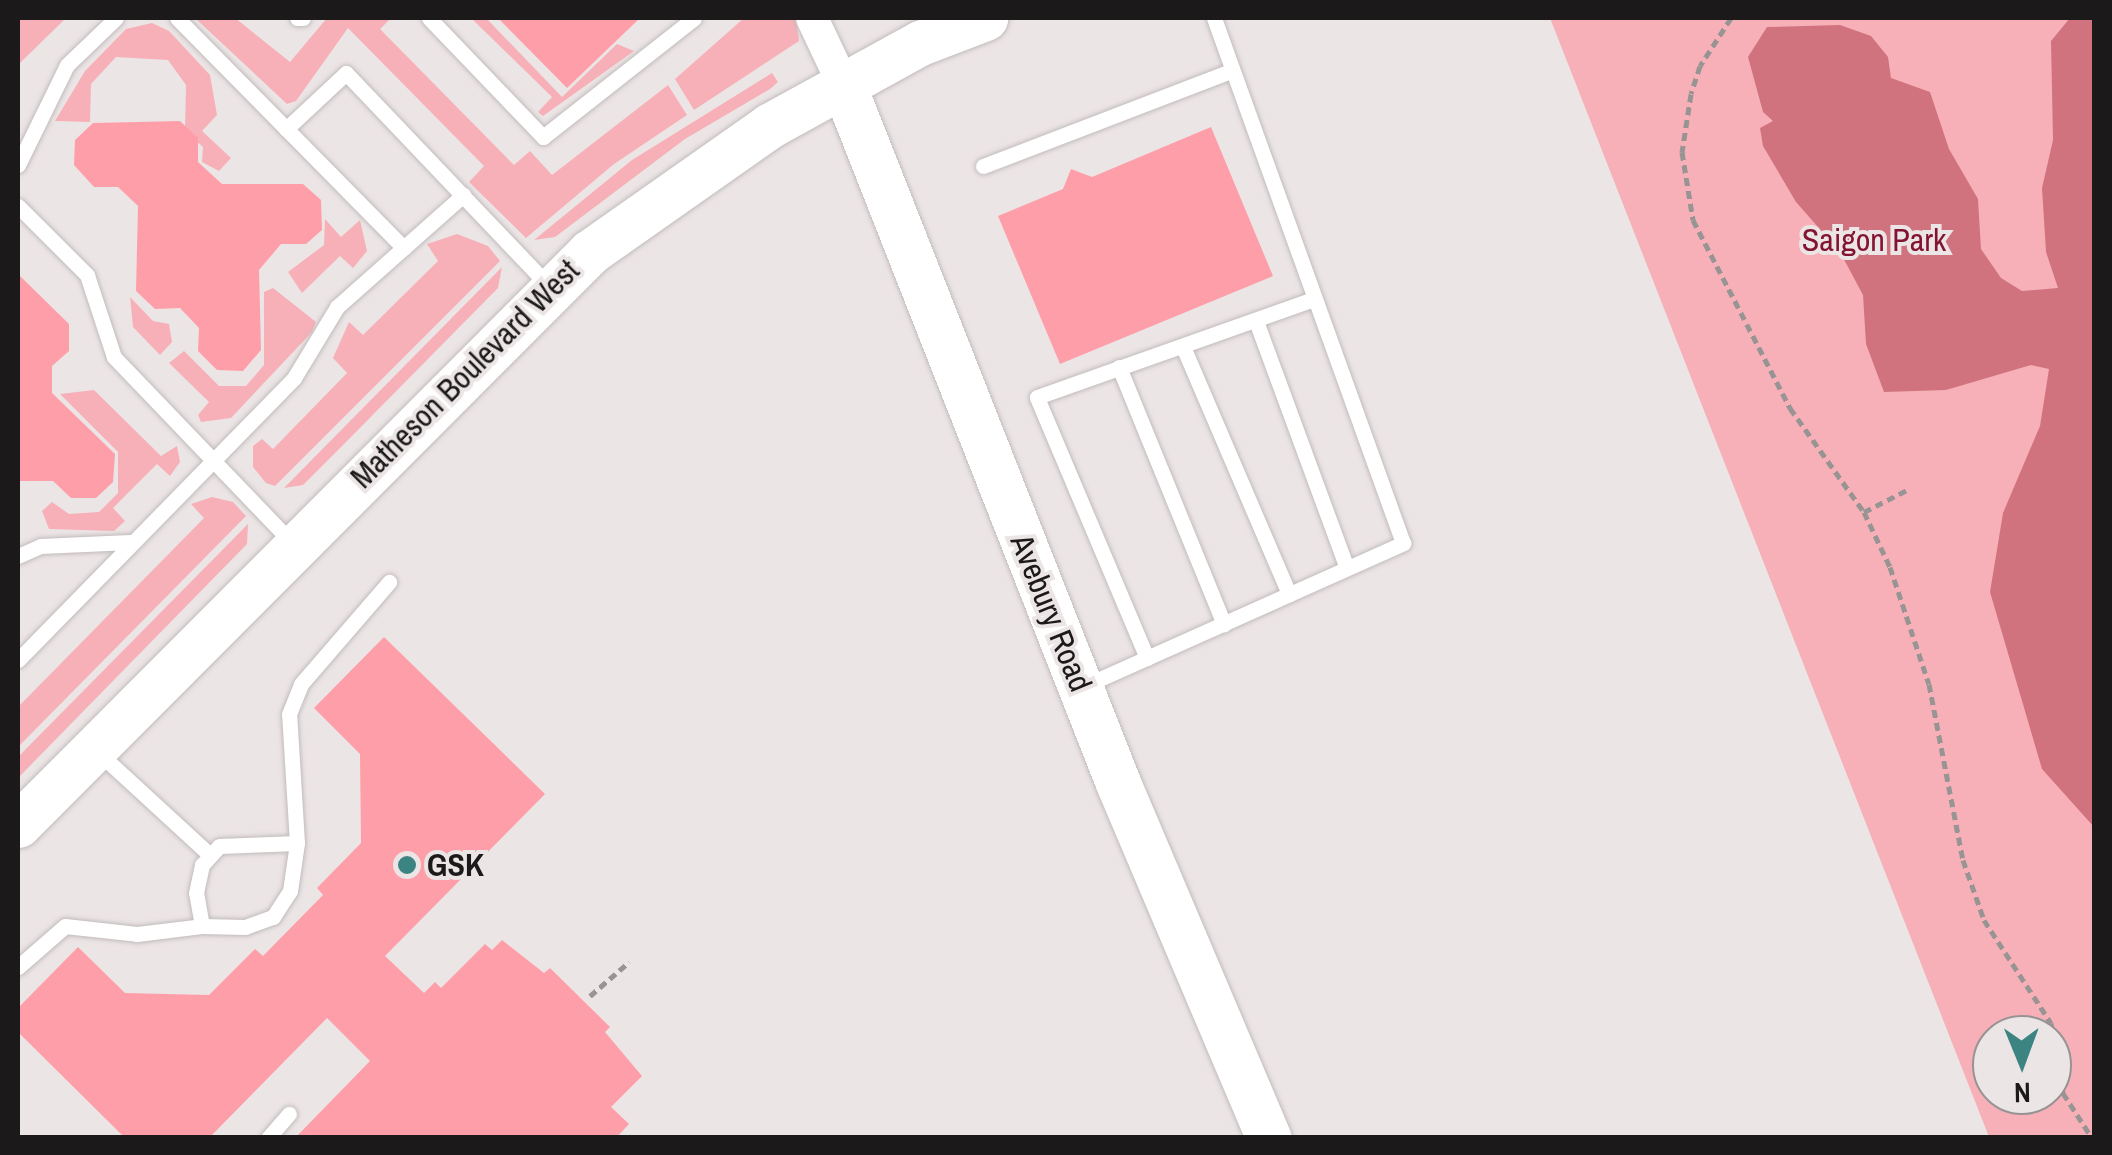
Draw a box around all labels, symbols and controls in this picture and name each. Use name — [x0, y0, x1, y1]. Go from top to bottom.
park label: Saigon Park — [1802, 221, 1946, 259]
street label: Matheson Boulevard West — [343, 252, 587, 496]
street label: Avebury Road — [1002, 529, 1100, 697]
place label: GSK — [427, 846, 484, 884]
marker: GSK — [396, 854, 418, 876]
north arrow — [1972, 1015, 2072, 1115]
text: N — [2014, 1074, 2031, 1112]

